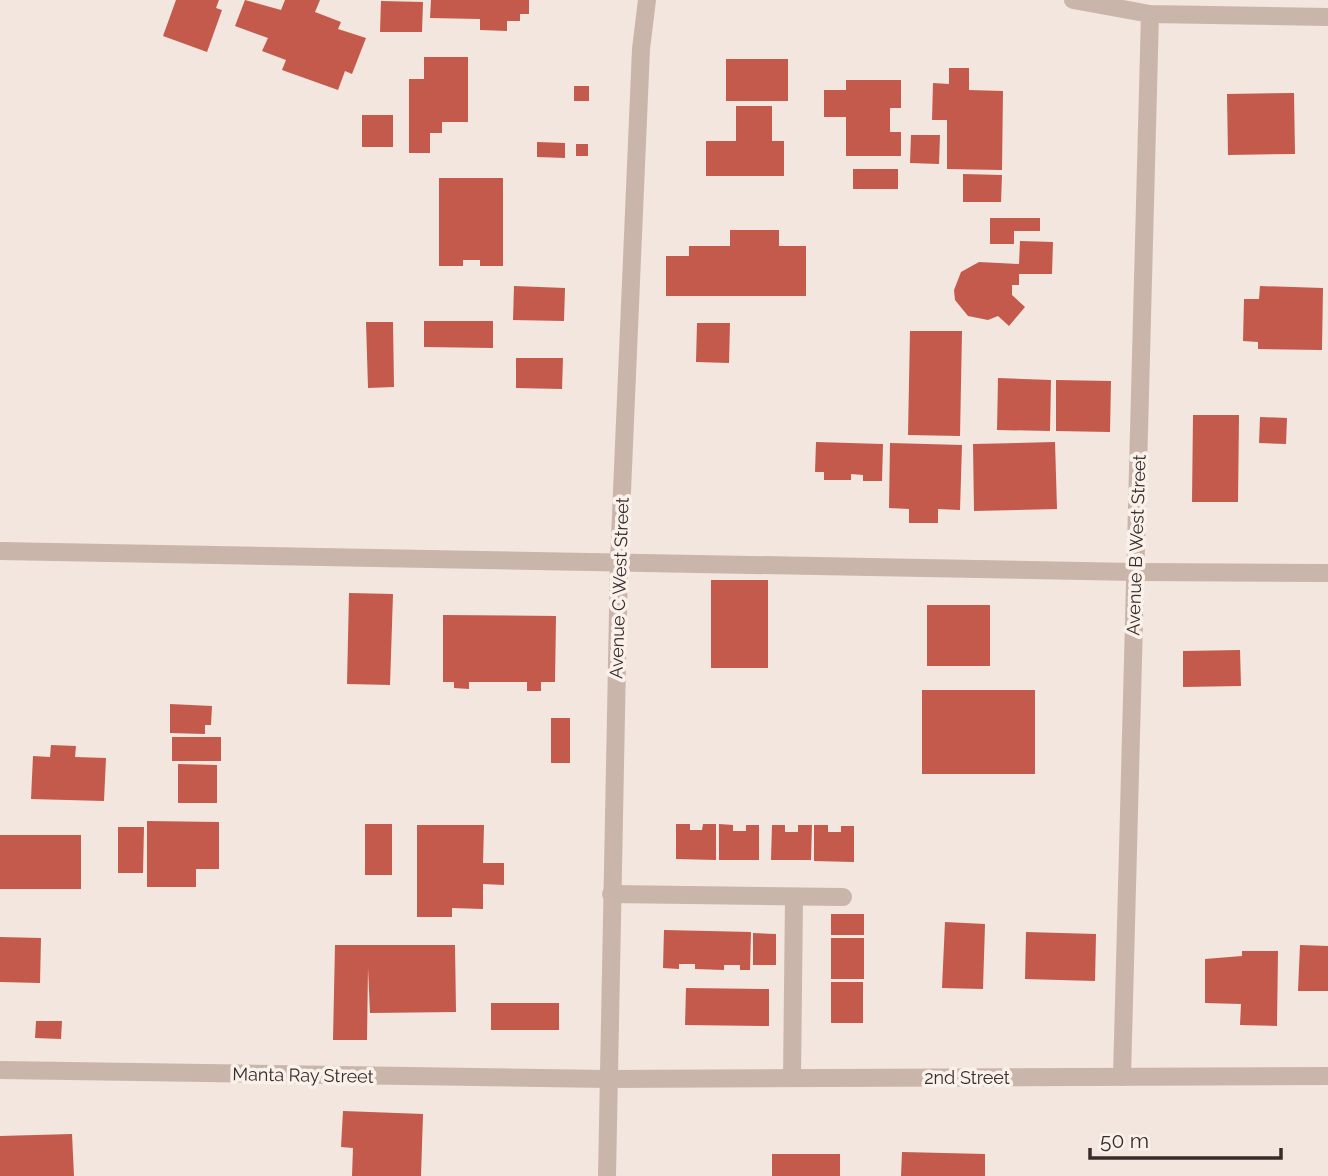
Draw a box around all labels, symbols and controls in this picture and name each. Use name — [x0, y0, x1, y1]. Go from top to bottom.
street label: Avenue B West Street — [1122, 454, 1150, 636]
street label: Avenue C West Street — [605, 497, 633, 679]
street label: Manta Ray Street — [232, 1063, 374, 1087]
street label: 2nd Street — [924, 1067, 1010, 1088]
scale bar — [1090, 1116, 1281, 1160]
text: 50 m — [1100, 1128, 1149, 1153]

